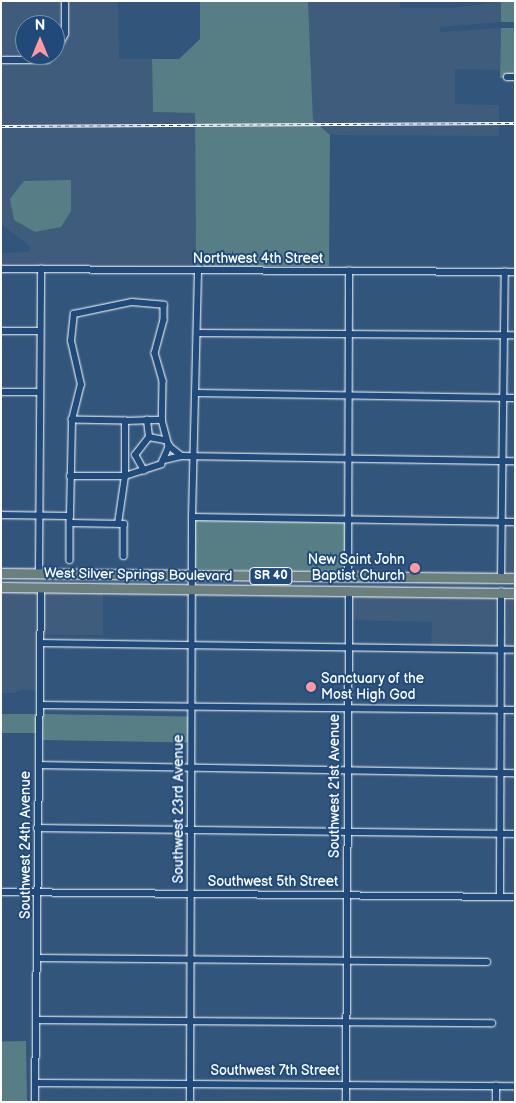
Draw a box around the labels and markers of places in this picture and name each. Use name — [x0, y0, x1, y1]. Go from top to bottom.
place label: New Saint John Baptist Church — [307, 552, 405, 584]
marker: New Saint John Baptist Church — [409, 562, 421, 574]
place label: Sanctuary of the Most High God — [321, 671, 425, 704]
marker: Sanctuary of the Most High God — [305, 681, 317, 693]

